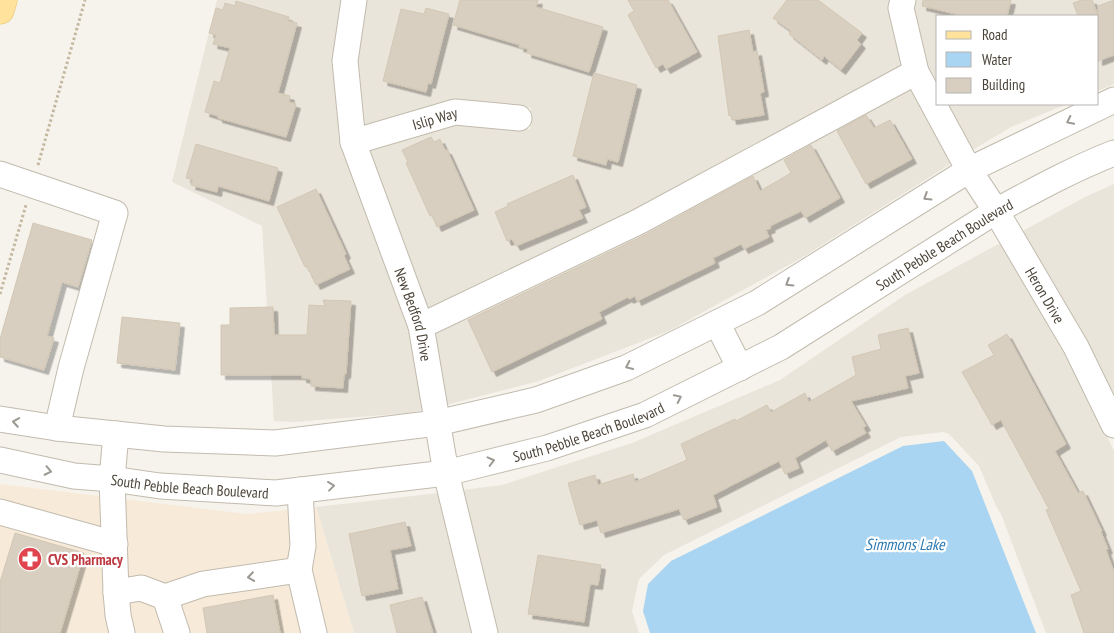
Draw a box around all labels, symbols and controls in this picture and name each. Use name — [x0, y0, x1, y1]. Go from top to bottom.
legend — [936, 15, 1099, 105]
text: Road — [982, 25, 1008, 44]
text: Water — [982, 50, 1013, 69]
text: Building — [982, 75, 1025, 94]
street label: Islip Way — [410, 102, 460, 134]
one-way arrow — [1066, 115, 1075, 125]
one-way arrow — [923, 190, 932, 200]
street label: South Pebble Beach Boulevard — [872, 194, 1016, 294]
street label: Heron Drive — [1022, 264, 1069, 327]
street label: New Bedford Drive — [391, 265, 436, 362]
one-way arrow — [786, 277, 795, 287]
one-way arrow — [626, 360, 635, 370]
one-way arrow — [673, 394, 682, 405]
street label: South Pebble Beach Boulevard — [511, 398, 667, 466]
one-way arrow — [11, 417, 20, 427]
one-way arrow — [487, 457, 495, 467]
one-way arrow — [43, 465, 52, 476]
street label: South Pebble Beach Boulevard — [110, 469, 269, 502]
one-way arrow — [327, 482, 335, 492]
water label: Simmons Lake — [865, 534, 946, 554]
pharmacy icon: CVS Pharmacy — [17, 546, 43, 572]
place label: CVS Pharmacy — [48, 550, 124, 569]
one-way arrow — [247, 572, 255, 582]

